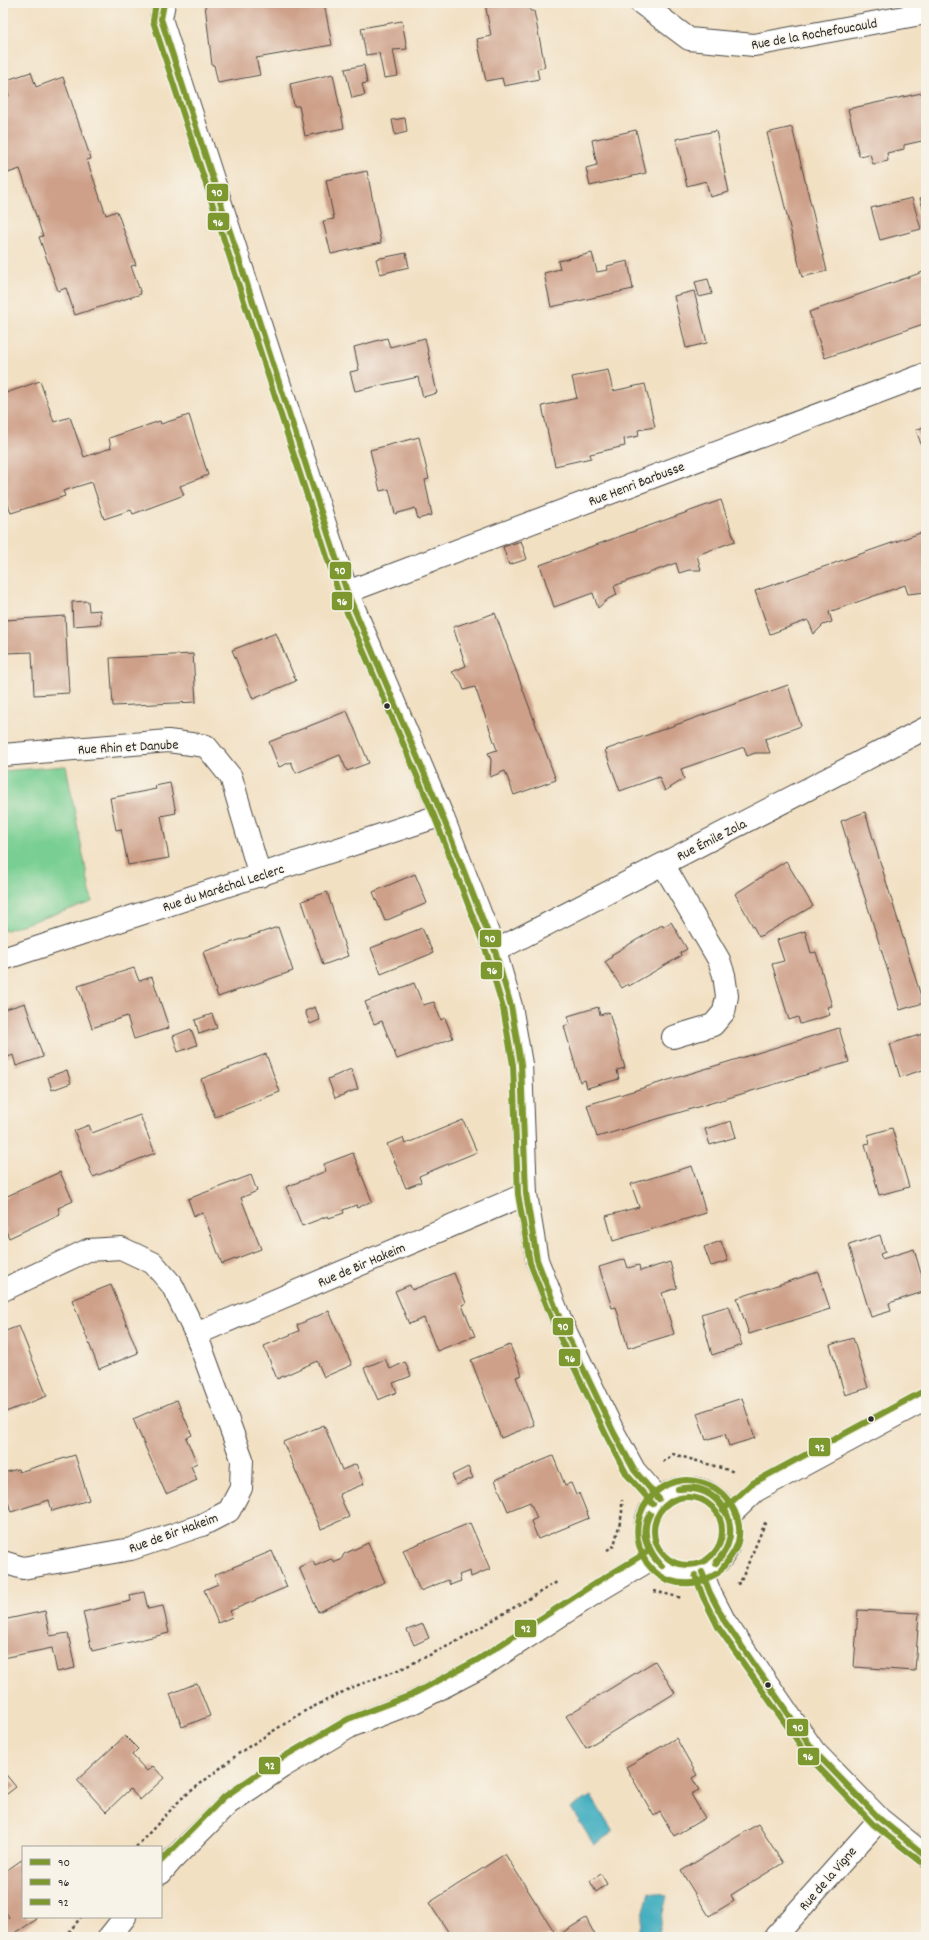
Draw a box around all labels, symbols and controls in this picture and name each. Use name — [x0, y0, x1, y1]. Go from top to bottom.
street label: Rue de la Rochefoucauld — [750, 14, 879, 56]
line badge: 90 — [206, 183, 229, 202]
text: 90 — [211, 186, 223, 202]
line badge: 96 — [207, 212, 230, 231]
text: 96 — [213, 216, 224, 232]
street label: Rue Henri Barbusse — [586, 457, 688, 512]
line badge: 90 — [329, 561, 352, 580]
text: 90 — [334, 564, 346, 580]
line badge: 96 — [331, 591, 353, 611]
text: 96 — [337, 595, 348, 611]
unlabelled marker — [382, 701, 392, 711]
street label: Rue Rhin et Danube — [77, 735, 179, 761]
street label: Rue Émile Zola — [674, 814, 751, 867]
street label: Rue du Maréchal Leclerc — [160, 860, 287, 918]
line badge: 90 — [479, 929, 502, 948]
text: 90 — [484, 932, 496, 948]
line badge: 96 — [480, 961, 503, 980]
text: 96 — [487, 964, 498, 980]
street label: Rue de Bir Hakeim — [315, 1238, 409, 1293]
line badge: 90 — [552, 1317, 574, 1336]
text: 90 — [557, 1320, 569, 1336]
line badge: 96 — [558, 1348, 581, 1367]
text: 96 — [565, 1352, 576, 1368]
unlabelled marker — [866, 1414, 876, 1424]
line badge: 92 — [808, 1437, 831, 1457]
text: 92 — [815, 1441, 825, 1457]
street label: Rue de Bir Hakeim — [126, 1508, 221, 1559]
line badge: 92 — [514, 1619, 537, 1638]
text: 92 — [521, 1622, 531, 1638]
unlabelled marker — [763, 1680, 773, 1690]
line badge: 90 — [786, 1718, 809, 1737]
text: 90 — [792, 1721, 804, 1737]
line badge: 96 — [797, 1747, 820, 1766]
text: 96 — [803, 1750, 814, 1766]
line badge: 92 — [258, 1756, 281, 1775]
text: 92 — [265, 1759, 275, 1775]
street label: Rue de la Vigne — [795, 1843, 862, 1916]
legend — [22, 1846, 162, 1918]
text: 90 — [58, 1855, 70, 1872]
text: 96 — [58, 1875, 69, 1892]
text: 92 — [58, 1895, 69, 1912]

